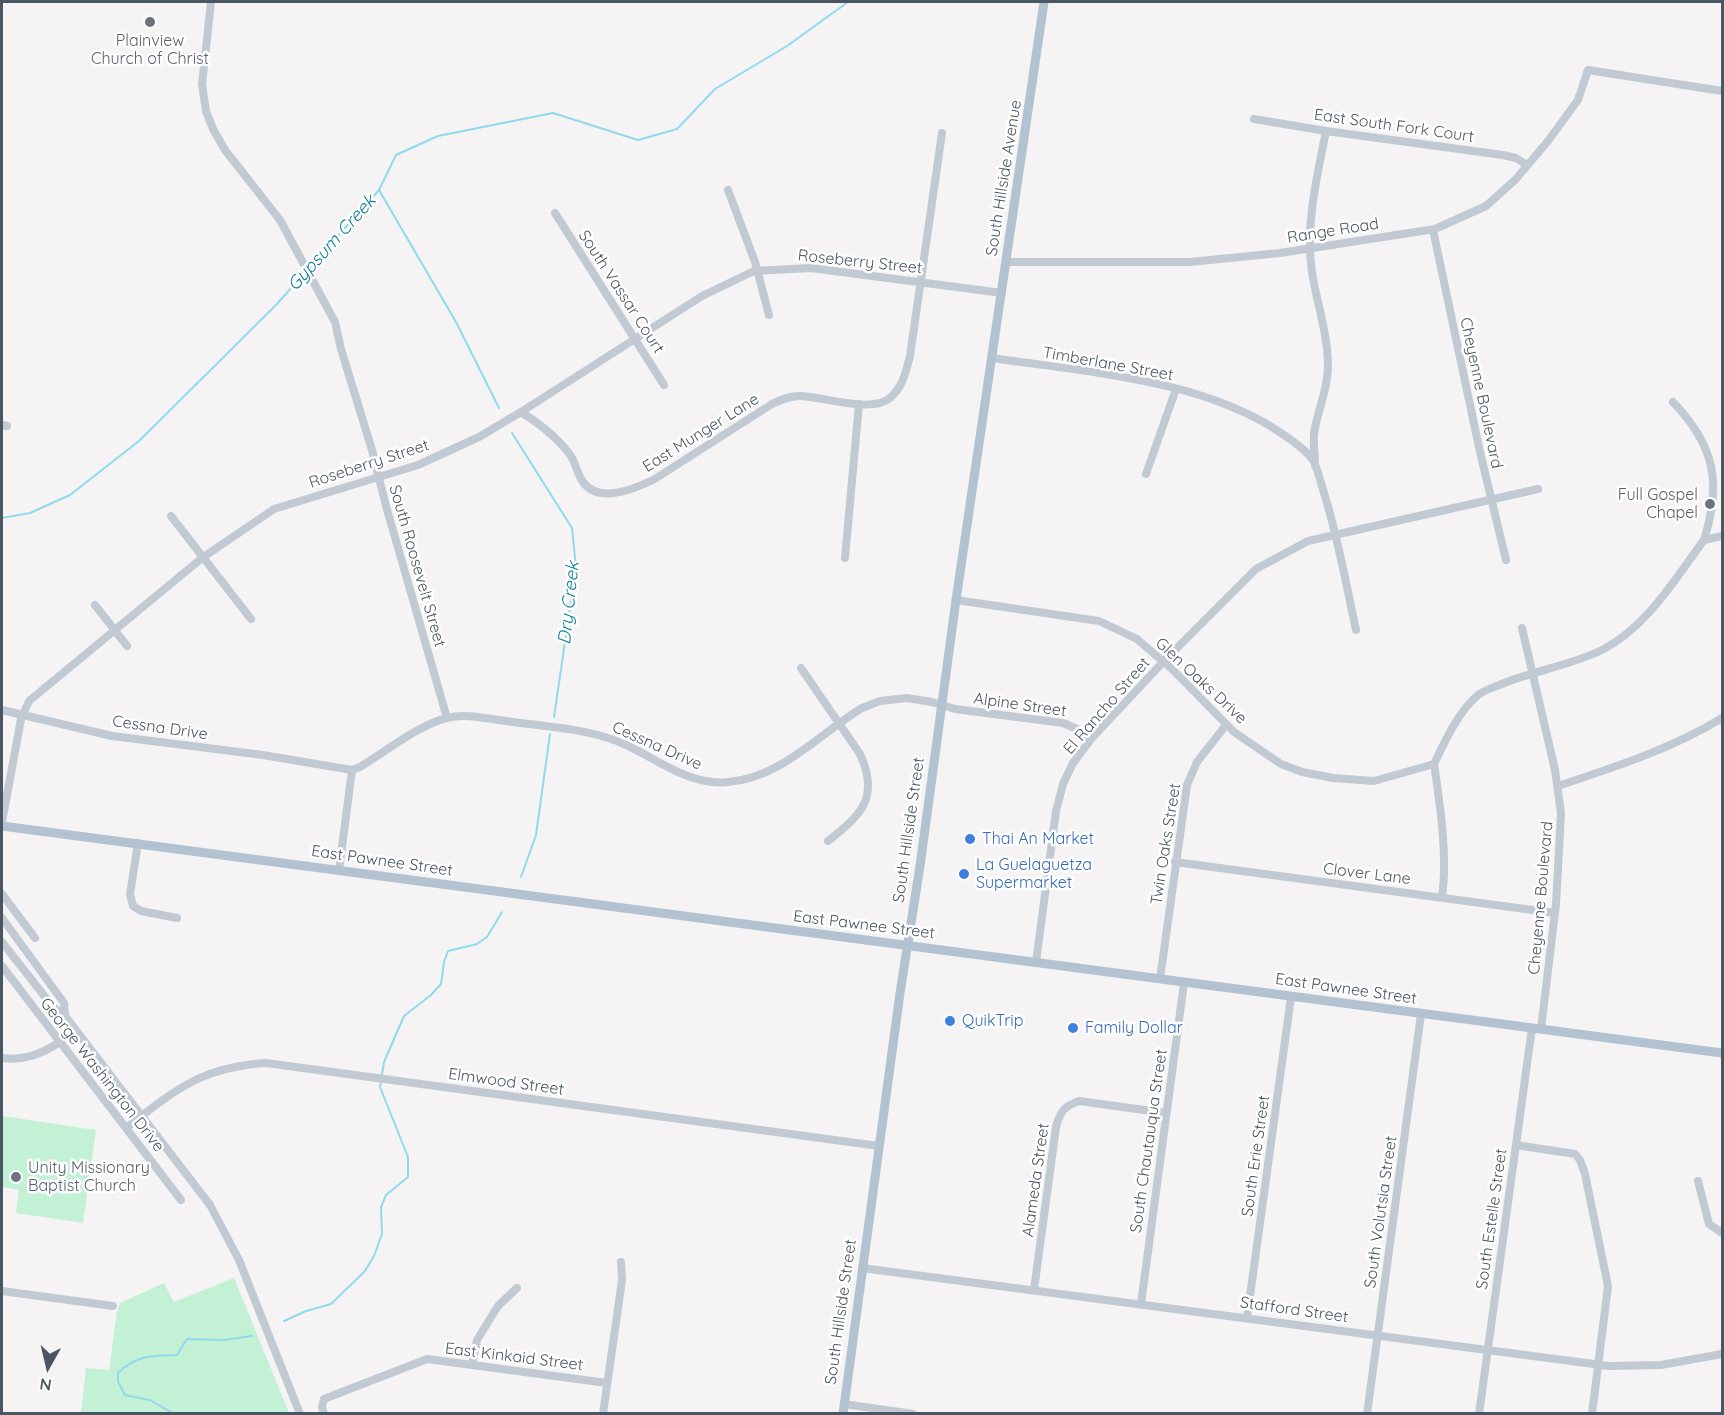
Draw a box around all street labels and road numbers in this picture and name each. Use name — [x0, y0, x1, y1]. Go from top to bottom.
street label: South Hillside Avenue — [982, 99, 1026, 257]
street label: East South Fork Court — [1313, 105, 1475, 147]
street label: Range Road — [1286, 214, 1380, 248]
street label: South Vassar Court — [574, 227, 668, 357]
street label: Roseberry Street — [797, 246, 923, 278]
street label: Cheyenne Boulevard — [1456, 316, 1506, 470]
street label: Timberlane Street — [1041, 343, 1175, 385]
street label: East Munger Lane — [639, 390, 763, 476]
street label: Roseberry Street — [307, 436, 431, 492]
street label: South Roosevelt Street — [385, 483, 449, 649]
street label: Glen Oaks Drive — [1151, 634, 1251, 728]
street label: El Rancho Street — [1060, 654, 1154, 758]
street label: Alpine Street — [972, 689, 1068, 721]
street label: Cessna Drive — [111, 712, 209, 744]
street label: Cessna Drive — [609, 718, 705, 774]
street label: South Hillside Street — [889, 756, 929, 904]
street label: Twin Oaks Street — [1147, 782, 1185, 906]
street label: Cheyenne Boulevard — [1525, 821, 1557, 975]
street label: East Pawnee Street — [310, 842, 454, 880]
street label: Clover Lane — [1322, 859, 1412, 889]
street label: East Pawnee Street — [792, 907, 936, 943]
street label: East Pawnee Street — [1274, 970, 1418, 1008]
street label: George Washington Drive — [36, 994, 168, 1156]
street label: South Chautauqua Street — [1127, 1048, 1171, 1234]
street label: Elmwood Street — [447, 1064, 565, 1100]
street label: South Erie Street — [1238, 1094, 1274, 1218]
street label: Alameda Street — [1019, 1122, 1053, 1238]
street label: South Volutsia Street — [1361, 1135, 1401, 1289]
street label: South Estelle Street — [1473, 1147, 1511, 1291]
street label: South Hillside Street — [821, 1238, 861, 1386]
street label: Stafford Street — [1239, 1293, 1349, 1327]
street label: East Kinkaid Street — [444, 1339, 584, 1375]

